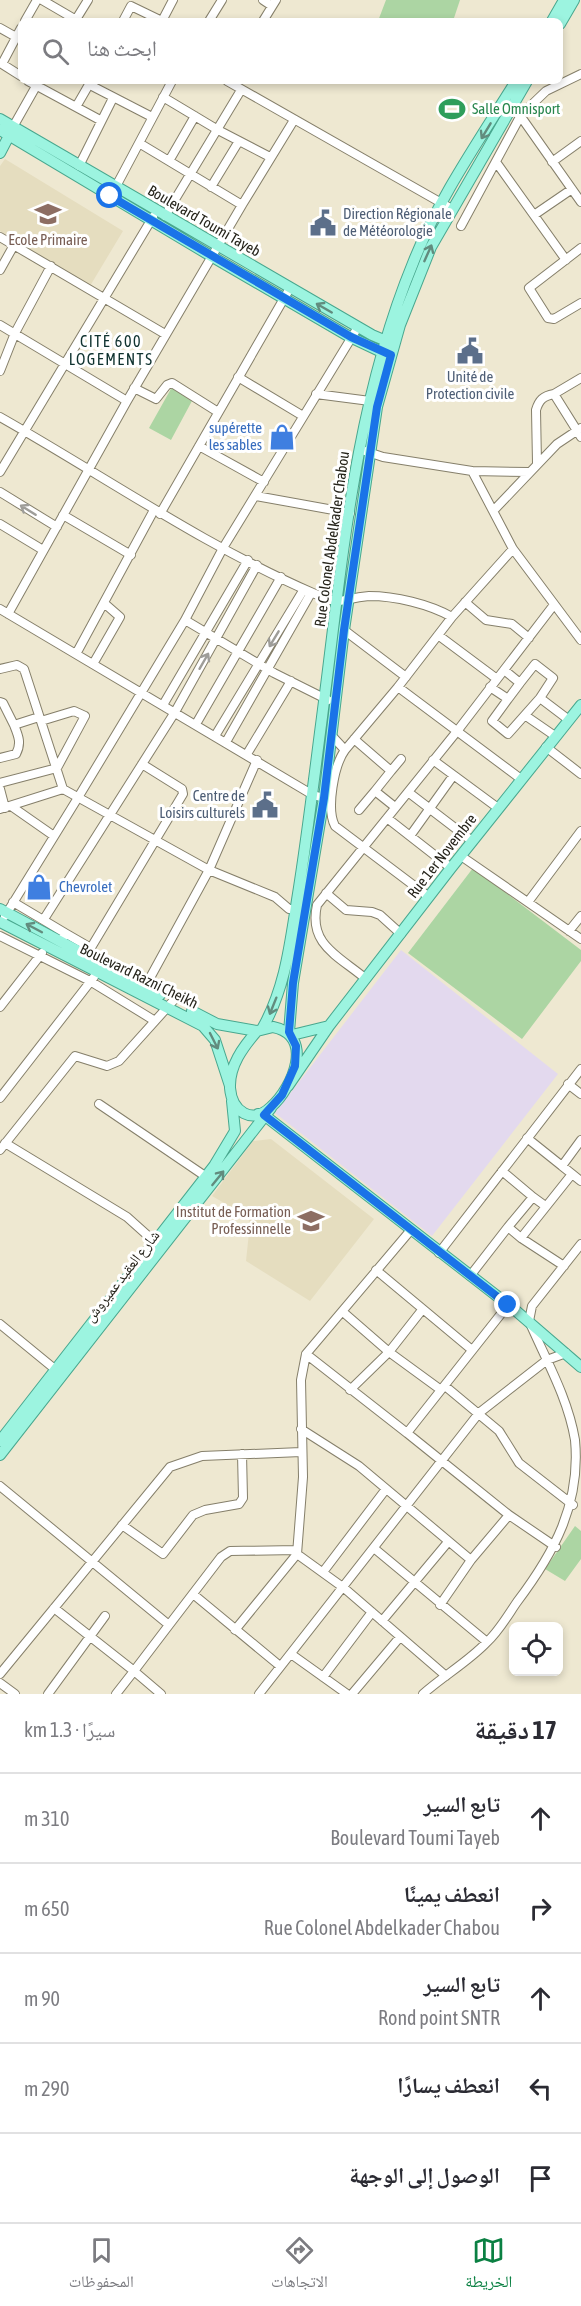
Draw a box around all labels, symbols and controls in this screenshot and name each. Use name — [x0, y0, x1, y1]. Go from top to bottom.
search box — [18, 18, 563, 84]
icon: search — [39, 35, 72, 68]
text: ابحث هنا — [87, 35, 157, 61]
sports icon: Salle Omnisport — [437, 94, 467, 124]
place label: Salle Omnisport — [472, 100, 560, 117]
one-way arrow — [480, 122, 492, 139]
street label: Boulevard Toumi Tayeb — [145, 181, 264, 260]
route start — [96, 182, 122, 208]
school or university icon: Ecole Primaire — [33, 199, 63, 229]
place label: Direction Régionale de Météorologie — [343, 205, 452, 239]
public building icon: Direction Régionale de Météorologie — [308, 208, 338, 238]
place label: Ecole Primaire — [8, 231, 88, 248]
one-way arrow — [423, 245, 435, 263]
one-way arrow — [316, 301, 333, 313]
district label: CITÉ 600 LOGEMENTS — [69, 332, 153, 368]
public building icon: Unité de Protection civile — [455, 336, 485, 366]
place label: Unité de Protection civile — [426, 368, 515, 402]
place label: supérette les sables — [209, 419, 262, 453]
shop icon: supérette les sables — [267, 422, 297, 452]
street label: Rue Colonel Abdelkader Chabou — [311, 450, 352, 628]
one-way arrow — [20, 503, 37, 515]
one-way arrow — [268, 630, 280, 647]
one-way arrow — [198, 653, 210, 670]
place label: Centre de Loisirs culturels — [159, 787, 245, 821]
public building icon: Centre de Loisirs culturels — [250, 790, 280, 820]
street label: Rue 1er Novembre — [404, 810, 480, 901]
shop icon: Chevrolet — [24, 872, 54, 902]
place label: Chevrolet — [59, 878, 112, 895]
one-way arrow — [26, 922, 43, 934]
street label: Boulevard Razni Cheikh — [77, 940, 201, 1012]
one-way arrow — [267, 996, 278, 1015]
one-way arrow — [209, 1032, 221, 1050]
one-way arrow — [211, 1170, 224, 1186]
place label: Institut de Formation Professinnelle — [176, 1203, 291, 1237]
school or university icon: Institut de Formation Professinnelle — [296, 1206, 326, 1236]
street label: شارع العقيد عميروش — [81, 1226, 164, 1326]
route end — [494, 1291, 520, 1317]
map controls — [509, 1622, 563, 1676]
button: locate — [509, 1622, 563, 1676]
text: 17 دقيقة — [474, 1715, 557, 1745]
text: سيرًا · 1.3 km — [24, 1718, 115, 1741]
text: تابع السير — [424, 1791, 500, 1817]
icon: ahead — [524, 1802, 557, 1835]
text: 310 m — [24, 1807, 69, 1830]
text: Boulevard Toumi Tayeb — [330, 1826, 500, 1849]
text: انعطف يمينًا — [404, 1881, 500, 1907]
icon: right — [524, 1892, 557, 1925]
text: 650 m — [24, 1897, 69, 1920]
text: Rue Colonel Abdelkader Chabou — [264, 1916, 500, 1939]
text: تابع السير — [424, 1971, 500, 1997]
icon: ahead — [524, 1982, 557, 2015]
text: 90 m — [24, 1987, 60, 2010]
text: Rond point SNTR — [378, 2006, 500, 2029]
text: انعطف يسارًا — [397, 2072, 500, 2098]
icon: left — [524, 2072, 557, 2105]
text: 290 m — [24, 2077, 69, 2100]
text: الوصول إلى الوجهة — [349, 2162, 500, 2188]
icon: arrive — [524, 2162, 557, 2195]
tab: المحفوظات — [69, 2234, 134, 2297]
tab: الاتجاهات — [271, 2234, 328, 2297]
tab: الخريطة — [465, 2234, 512, 2297]

